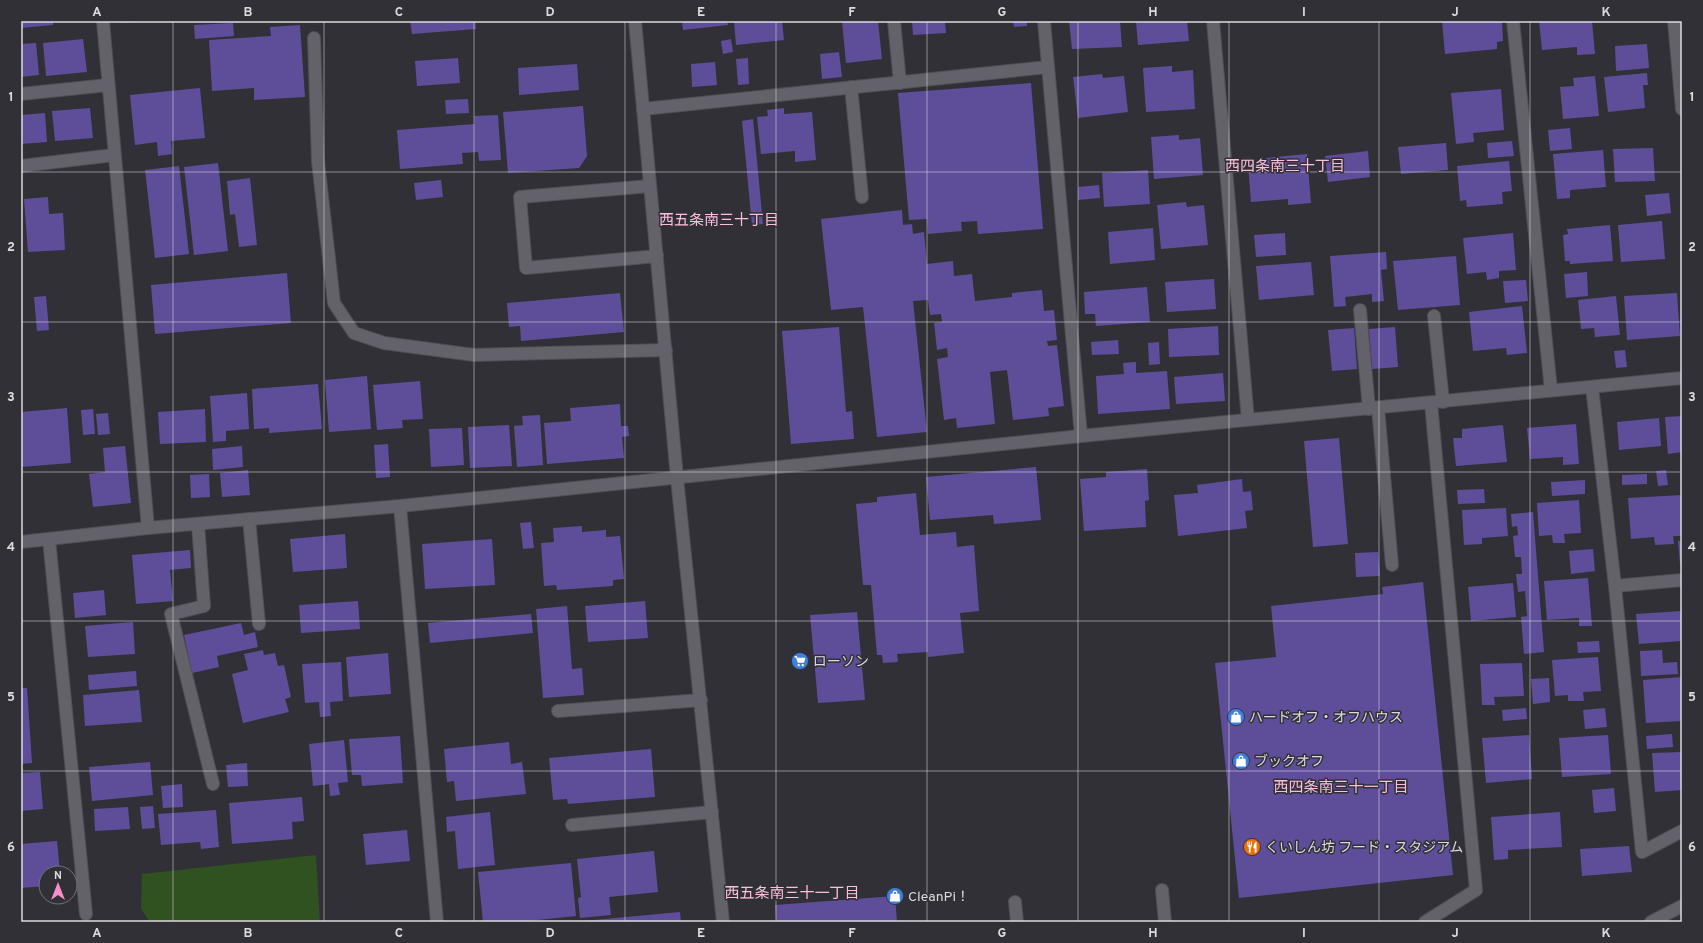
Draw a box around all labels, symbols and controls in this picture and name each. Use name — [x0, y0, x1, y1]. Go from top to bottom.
text: A — [92, 5, 102, 21]
text: B — [244, 5, 253, 21]
text: C — [395, 5, 403, 21]
text: D — [545, 5, 555, 21]
text: E — [697, 5, 705, 21]
text: F — [848, 5, 856, 21]
text: G — [998, 5, 1007, 21]
text: H — [1148, 5, 1158, 21]
text: I — [1302, 5, 1306, 21]
text: J — [1451, 5, 1459, 21]
text: K — [1601, 5, 1611, 21]
text: 1 — [8, 90, 14, 106]
text: 1 — [1689, 90, 1695, 106]
district label: 西四条南三十丁目 — [1225, 158, 1345, 177]
district label: 西五条南三十丁目 — [659, 212, 779, 231]
text: 2 — [7, 240, 15, 256]
text: 2 — [1688, 240, 1696, 256]
text: 3 — [7, 390, 15, 406]
text: 3 — [1688, 390, 1696, 406]
text: 4 — [7, 540, 15, 556]
text: 4 — [1688, 540, 1696, 556]
supermarket icon: ローソン — [790, 651, 810, 671]
place label: ローソン — [813, 654, 869, 671]
text: 5 — [7, 690, 15, 706]
text: 5 — [1688, 690, 1696, 706]
shop icon: ハードオフ・オフハウス — [1226, 707, 1246, 727]
place label: ハードオフ・オフハウス — [1249, 710, 1403, 727]
shop icon: ブックオフ — [1231, 751, 1251, 771]
place label: ブックオフ — [1254, 753, 1324, 771]
district label: 西四条南三十一丁目 — [1273, 779, 1409, 798]
restaurant icon: くいしん坊 フード・スタジアム — [1242, 837, 1262, 857]
text: 6 — [7, 840, 15, 856]
place label: くいしん坊 フード・スタジアム — [1265, 840, 1463, 857]
text: 6 — [1688, 840, 1696, 856]
north arrow — [38, 865, 78, 905]
text: N — [54, 869, 62, 883]
district label: 西五条南三十一丁目 — [724, 885, 860, 904]
shop icon: CleanPi！ — [885, 886, 905, 906]
place label: CleanPi！ — [908, 889, 970, 906]
text: A — [92, 926, 102, 942]
text: B — [244, 926, 253, 942]
text: C — [395, 926, 403, 942]
text: D — [545, 926, 555, 942]
text: E — [697, 926, 705, 942]
text: F — [848, 926, 856, 942]
text: G — [998, 926, 1007, 942]
text: H — [1148, 926, 1158, 942]
text: I — [1302, 926, 1306, 942]
text: J — [1451, 926, 1459, 942]
text: K — [1601, 926, 1611, 942]

